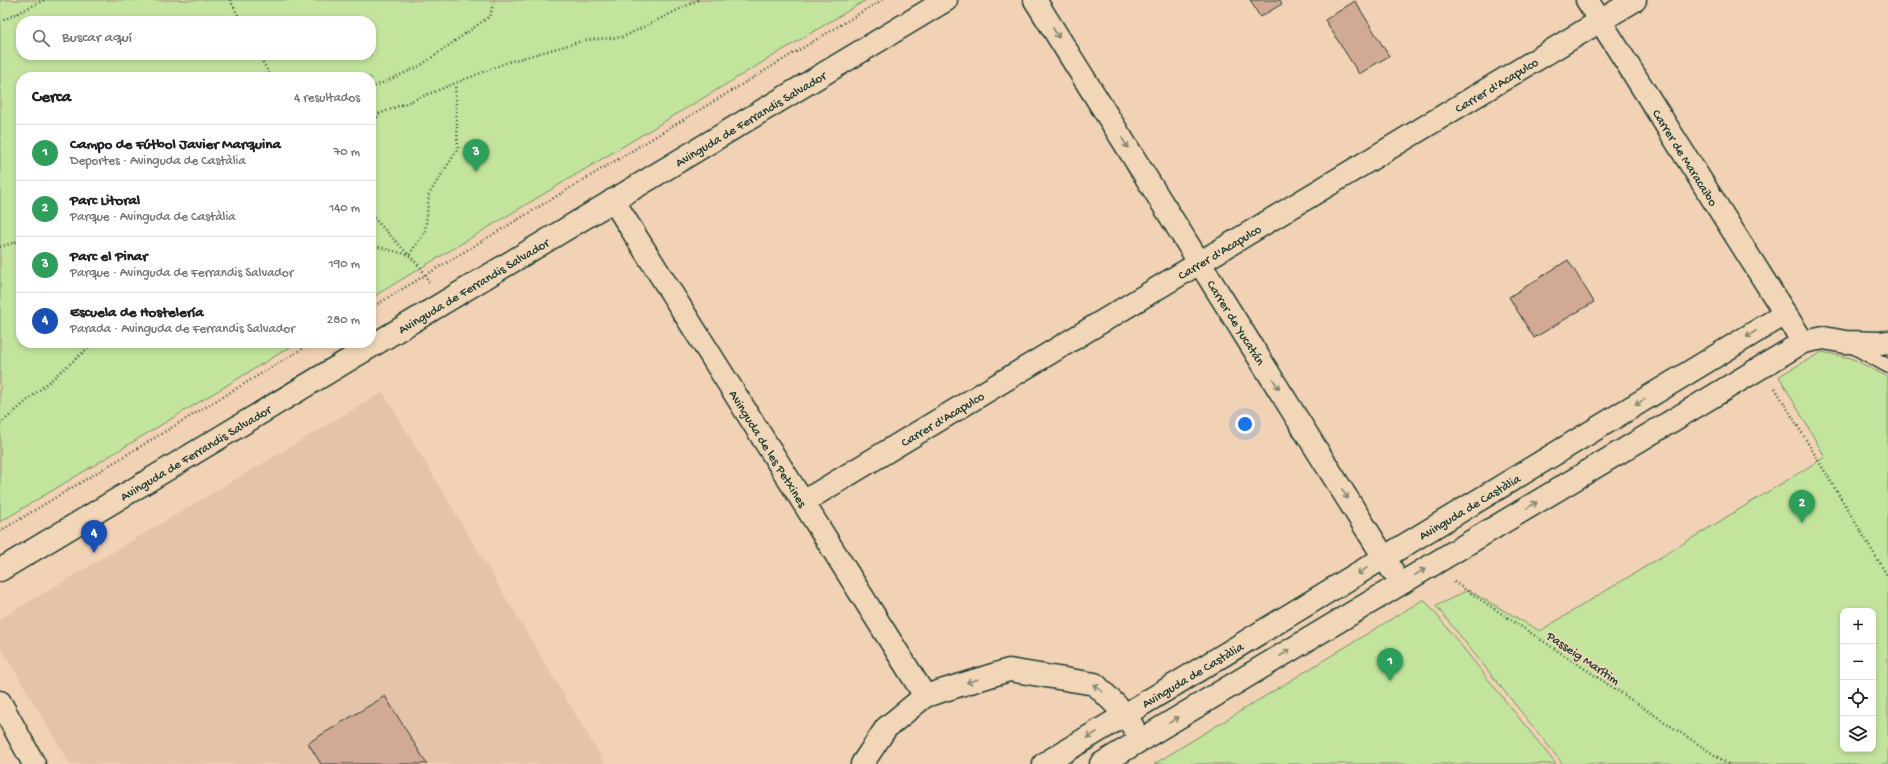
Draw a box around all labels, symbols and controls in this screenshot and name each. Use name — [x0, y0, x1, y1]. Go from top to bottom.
search box — [16, 16, 376, 60]
icon: search — [30, 27, 52, 49]
one-way arrow — [1052, 27, 1060, 38]
text: Buscar aquí — [62, 29, 132, 47]
street label: Carrer d'Acapulco — [1453, 55, 1542, 117]
street label: Avinguda de Ferrandis Salvador — [673, 68, 831, 171]
text: Cerca — [32, 88, 71, 108]
text: 4 resultados — [294, 91, 360, 106]
street label: Carrer de Maracaibo — [1648, 107, 1720, 210]
text: Campo de Fútbol Javier Marquina — [70, 136, 281, 154]
one-way arrow — [1121, 137, 1129, 148]
pin: 3 — [463, 139, 489, 172]
text: 1 — [42, 145, 48, 160]
text: 70 m — [334, 145, 360, 160]
text: Deportes · Avinguda de Castàlia — [70, 154, 246, 169]
text: Parc Litoral — [70, 192, 140, 210]
text: 2 — [42, 201, 48, 216]
text: 140 m — [329, 201, 360, 216]
text: Parque · Avinguda de Castàlia — [70, 210, 236, 225]
street label: Carrer d'Acapulco — [1176, 222, 1265, 284]
street label: Avinguda de Ferrandis Salvador — [396, 235, 554, 338]
text: Parc el Pinar — [70, 248, 147, 266]
text: 3 — [42, 257, 48, 272]
text: 190 m — [329, 257, 360, 272]
text: Parque · Avinguda de Ferrandis Salvador — [70, 266, 293, 281]
street label: Carrer de Yucatán — [1203, 278, 1268, 369]
text: Escuela de Hostelería — [70, 304, 204, 322]
text: 4 — [42, 313, 48, 328]
text: 280 m — [327, 313, 360, 328]
text: Parada · Avinguda de Ferrandis Salvador — [70, 322, 295, 337]
one-way arrow — [1745, 331, 1757, 339]
one-way arrow — [1272, 378, 1280, 389]
street label: Avinguda de les Petxines — [725, 388, 810, 512]
street label: Carrer d'Acapulco — [899, 389, 988, 451]
one-way arrow — [1635, 398, 1646, 406]
street label: Avinguda de Ferrandis Salvador — [118, 402, 276, 505]
your location — [1235, 414, 1255, 434]
street label: Avinguda de Castàlia — [1417, 472, 1524, 544]
one-way arrow — [1341, 488, 1349, 499]
pin: 2 — [1789, 490, 1815, 523]
one-way arrow — [1526, 501, 1538, 509]
pin: 4 — [81, 520, 107, 553]
one-way arrow — [1356, 568, 1368, 576]
one-way arrow — [1414, 568, 1426, 576]
map controls — [1840, 608, 1876, 752]
button: + — [1840, 608, 1876, 644]
street label: Passeig Marítim — [1542, 629, 1622, 689]
street label: Avinguda de Castàlia — [1140, 640, 1247, 712]
button: − — [1840, 644, 1876, 680]
pin: 1 — [1377, 648, 1403, 681]
one-way arrow — [1279, 649, 1291, 657]
one-way arrow — [966, 678, 979, 685]
button: locate — [1840, 680, 1876, 716]
one-way arrow — [1093, 683, 1103, 692]
one-way arrow — [1168, 716, 1180, 724]
button: layers — [1840, 716, 1876, 752]
one-way arrow — [1086, 731, 1098, 739]

